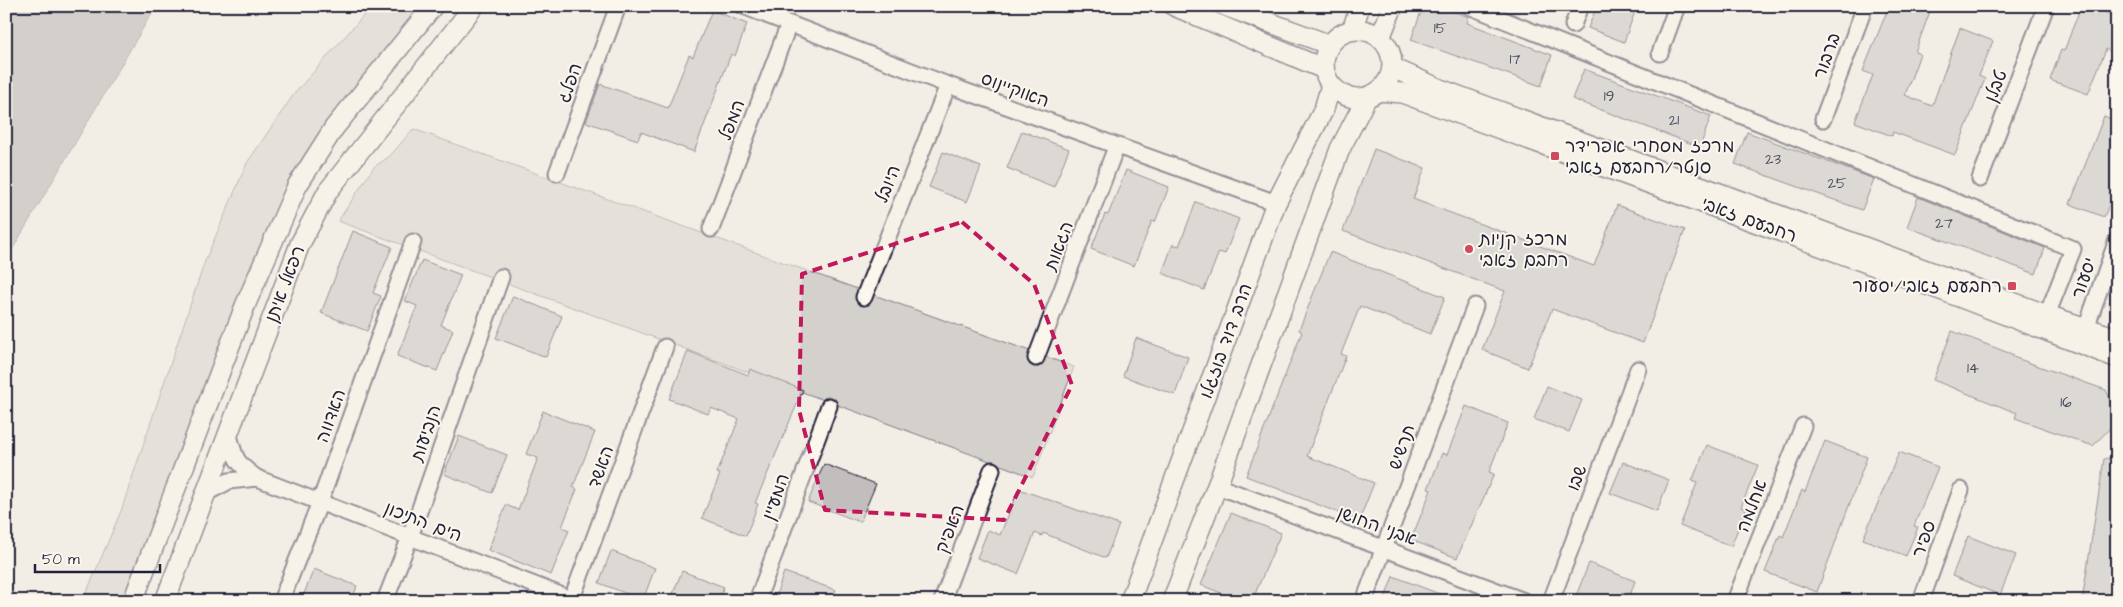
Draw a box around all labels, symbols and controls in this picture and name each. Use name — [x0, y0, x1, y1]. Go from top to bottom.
house number: 15 — [1434, 18, 1447, 39]
street label: ברבור — [1807, 29, 1847, 83]
house number: 17 — [1509, 49, 1521, 70]
street label: הפלג — [551, 60, 589, 106]
street label: האוקיינוס — [977, 66, 1053, 114]
street label: טבלן — [1978, 66, 2014, 106]
house number: 19 — [1604, 86, 1614, 107]
street label: המפל — [713, 96, 751, 144]
house number: 21 — [1669, 110, 1679, 131]
place label: מרכז מסחרי אפרידר סנטר/רחבעם זאבי — [1565, 134, 1735, 180]
house number: 23 — [1765, 149, 1781, 170]
marker: מרכז מסחרי אפרידר סנטר/רחבעם זאבי — [1549, 150, 1561, 162]
street label: היובל — [869, 161, 907, 207]
house number: 25 — [1827, 173, 1847, 194]
street label: רחבעם זאבי — [1698, 191, 1800, 249]
house number: 27 — [1935, 213, 1953, 234]
street label: הגאות — [1038, 218, 1080, 275]
place label: מרכז קניות רחבם זאבי — [1478, 227, 1569, 273]
street label: רפאל איתן — [259, 242, 311, 326]
marker: מרכז קניות רחבם זאבי — [1463, 243, 1475, 255]
street label: יסעור — [2065, 254, 2103, 302]
place label: רחבעם זאבי/יסעור — [1852, 274, 2002, 299]
street label: הרב דוד בוזגלו — [1194, 280, 1258, 402]
marker: רחבעם זאבי/יסעור — [2006, 280, 2018, 292]
house number: 14 — [1967, 358, 1979, 379]
street label: האדווה — [310, 386, 352, 446]
house number: 16 — [2060, 392, 2072, 413]
street label: הנביעות — [404, 401, 447, 466]
street label: תרשיש — [1382, 421, 1422, 473]
street label: האשד — [582, 442, 620, 492]
street label: שבו — [1561, 461, 1593, 495]
street label: המעיין — [756, 470, 796, 524]
street label: אחלמה — [1730, 476, 1774, 536]
street label: הים התיכון — [380, 496, 466, 548]
street label: אבני החושן — [1333, 500, 1421, 552]
street label: האפיק — [929, 501, 971, 557]
street label: ספיר — [1906, 517, 1942, 561]
scale bar — [35, 542, 160, 574]
text: 50 m — [42, 549, 80, 570]

